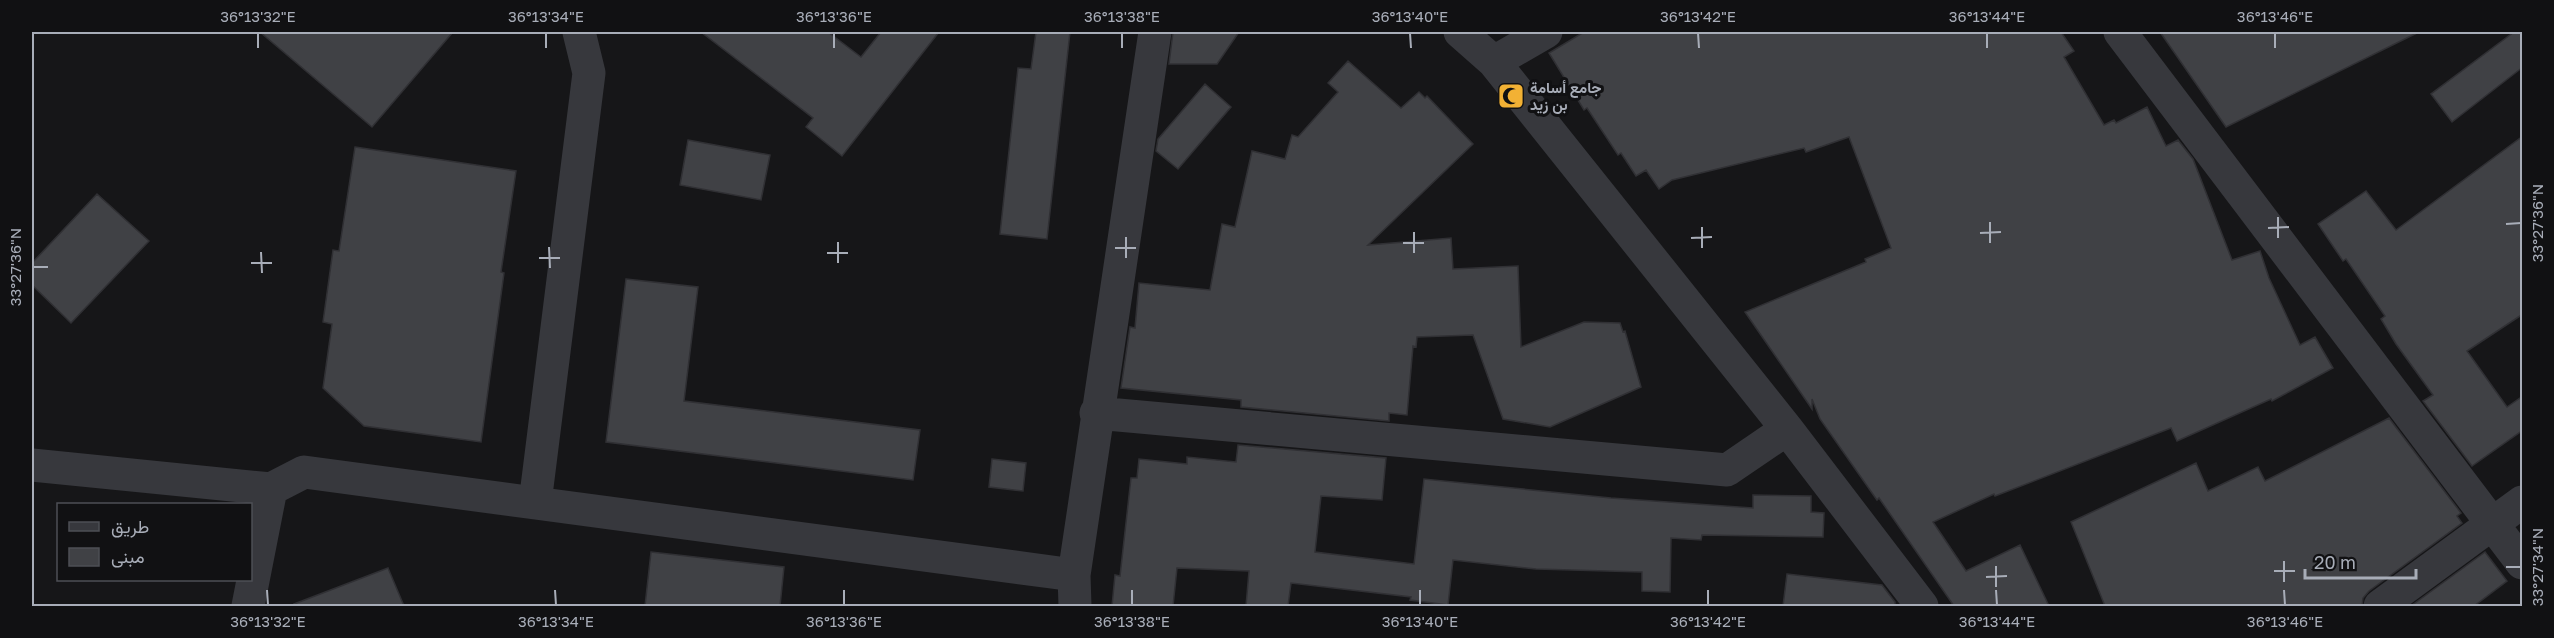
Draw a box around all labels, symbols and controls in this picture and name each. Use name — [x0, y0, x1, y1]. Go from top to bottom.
text: 36°13'32"E — [220, 7, 296, 25]
text: 36°13'34"E — [508, 7, 584, 25]
text: 36°13'36"E — [796, 7, 872, 25]
text: 36°13'38"E — [1084, 7, 1160, 25]
text: 36°13'40"E — [1372, 7, 1448, 25]
text: 36°13'42"E — [1660, 7, 1736, 25]
text: 36°13'44"E — [1949, 7, 2025, 25]
text: 36°13'46"E — [2237, 7, 2313, 25]
place label: جامع أسامة بن زيد — [1530, 78, 1601, 114]
mosque icon: جامع أسامة بن زيد — [1496, 81, 1526, 111]
text: 33°27'36"N — [2528, 184, 2546, 262]
text: 33°27'36"N — [6, 228, 24, 306]
legend — [57, 503, 252, 581]
text: طريق — [111, 515, 149, 538]
text: 33°27'34"N — [2528, 528, 2546, 606]
scale bar — [2305, 542, 2416, 580]
text: مبنى — [111, 545, 145, 568]
text: 20 m — [2314, 551, 2356, 573]
text: 36°13'32"E — [230, 612, 306, 630]
text: 36°13'34"E — [518, 612, 594, 630]
text: 36°13'36"E — [806, 612, 882, 630]
text: 36°13'38"E — [1094, 612, 1170, 630]
text: 36°13'40"E — [1382, 612, 1458, 630]
text: 36°13'42"E — [1670, 612, 1746, 630]
text: 36°13'44"E — [1959, 612, 2035, 630]
text: 36°13'46"E — [2247, 612, 2323, 630]

